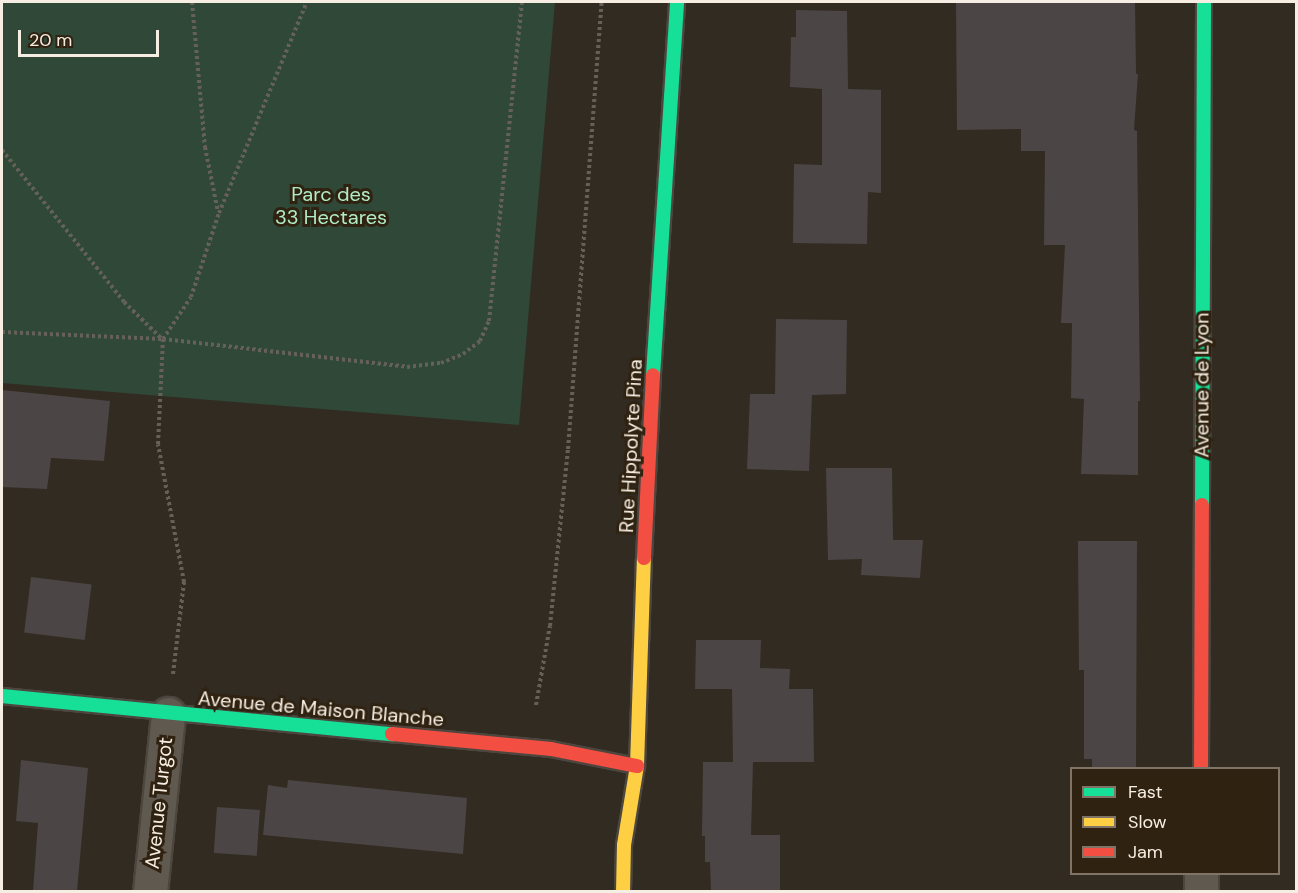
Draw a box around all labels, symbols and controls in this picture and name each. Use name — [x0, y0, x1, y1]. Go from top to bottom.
scale bar — [21, 18, 162, 56]
text: 20 m — [29, 28, 72, 52]
park label: Parc des 33 Hectares — [275, 182, 387, 229]
street label: Avenue de Lyon — [1190, 312, 1214, 458]
street label: Rue Hippolyte Pina — [614, 359, 648, 533]
street label: Avenue de Maison Blanche — [197, 686, 445, 732]
street label: Avenue Turgot — [140, 736, 178, 870]
legend — [1070, 767, 1280, 875]
text: Fast — [1128, 780, 1163, 804]
text: Slow — [1128, 810, 1167, 834]
text: Jam — [1128, 840, 1163, 864]

